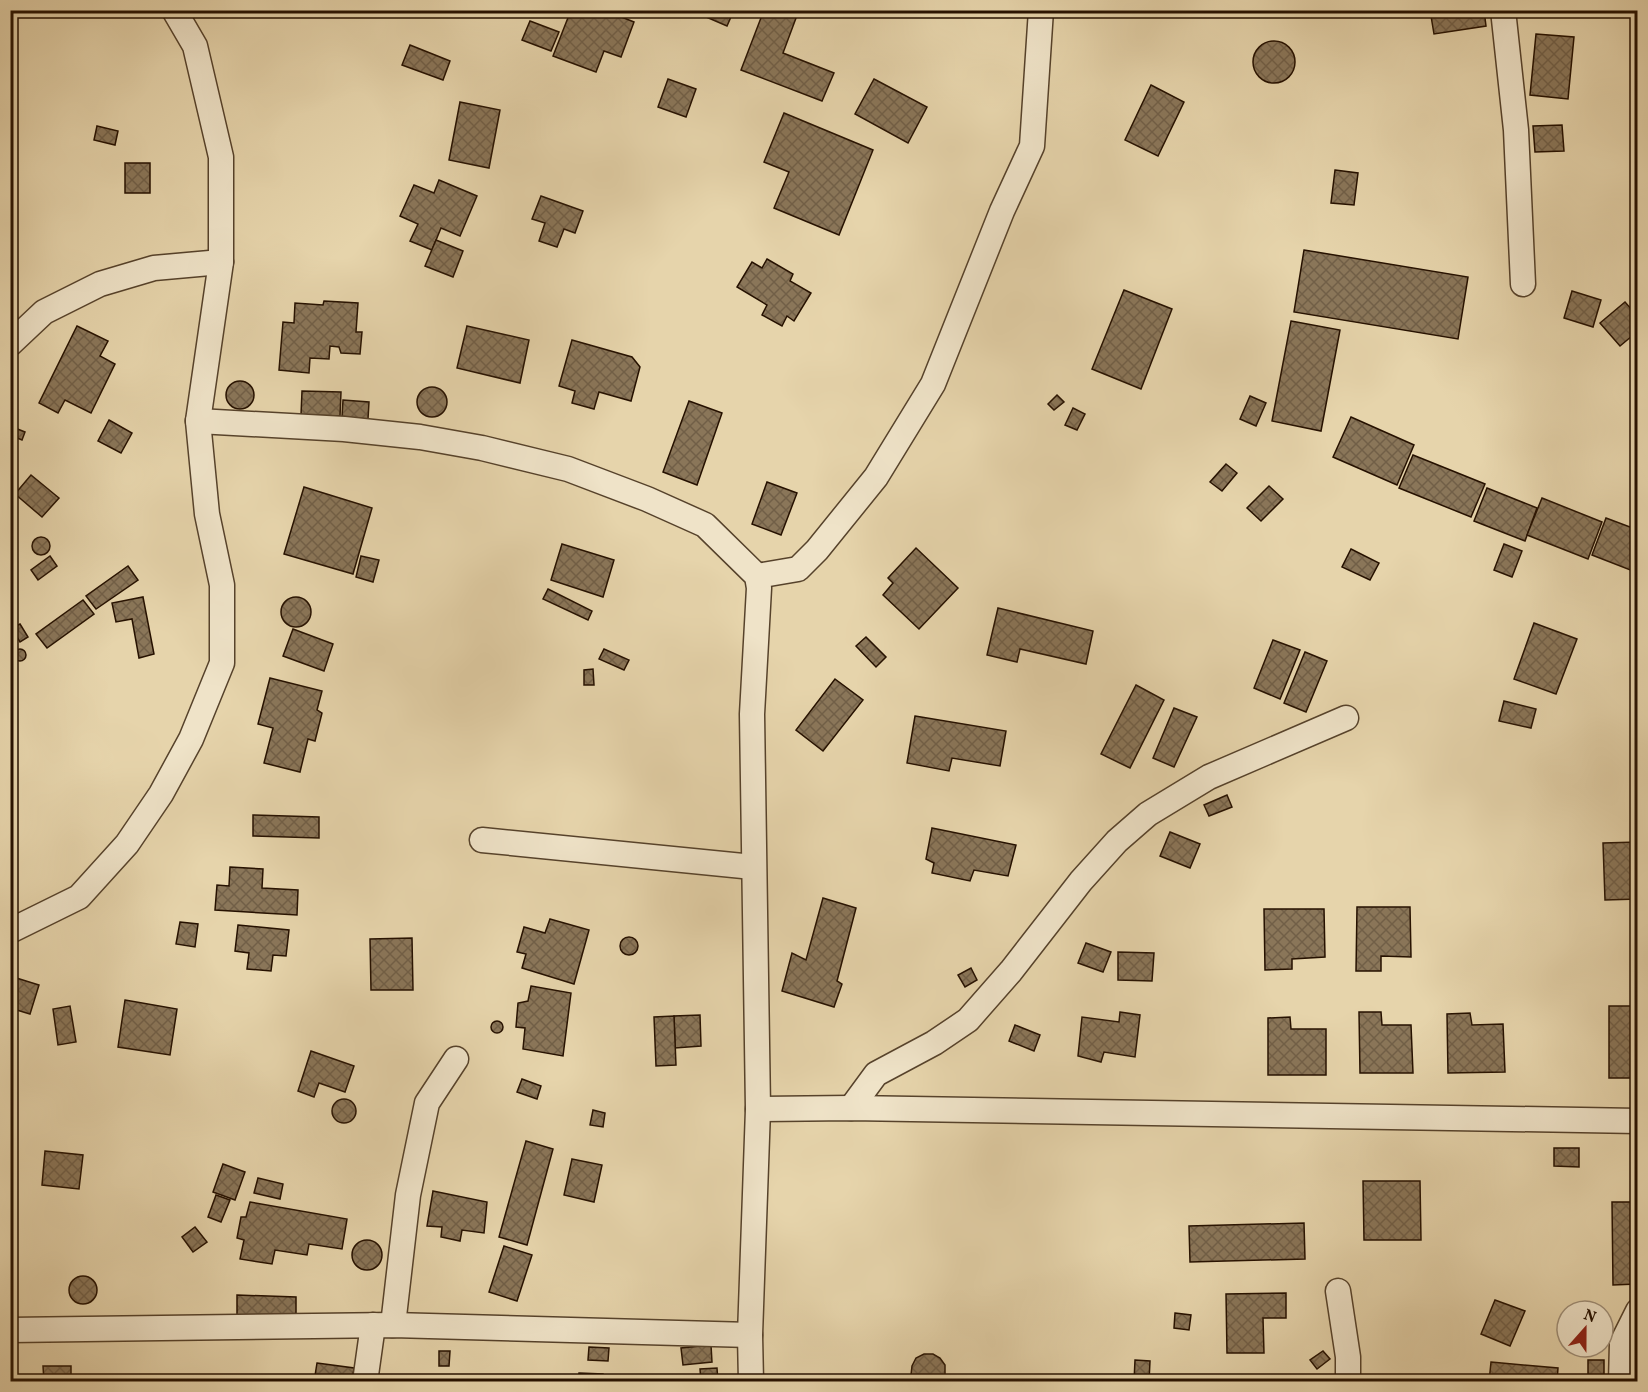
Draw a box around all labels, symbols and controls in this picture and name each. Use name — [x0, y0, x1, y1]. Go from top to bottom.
north arrow — [1555, 1299, 1615, 1359]
text: N — [1580, 1305, 1599, 1329]

